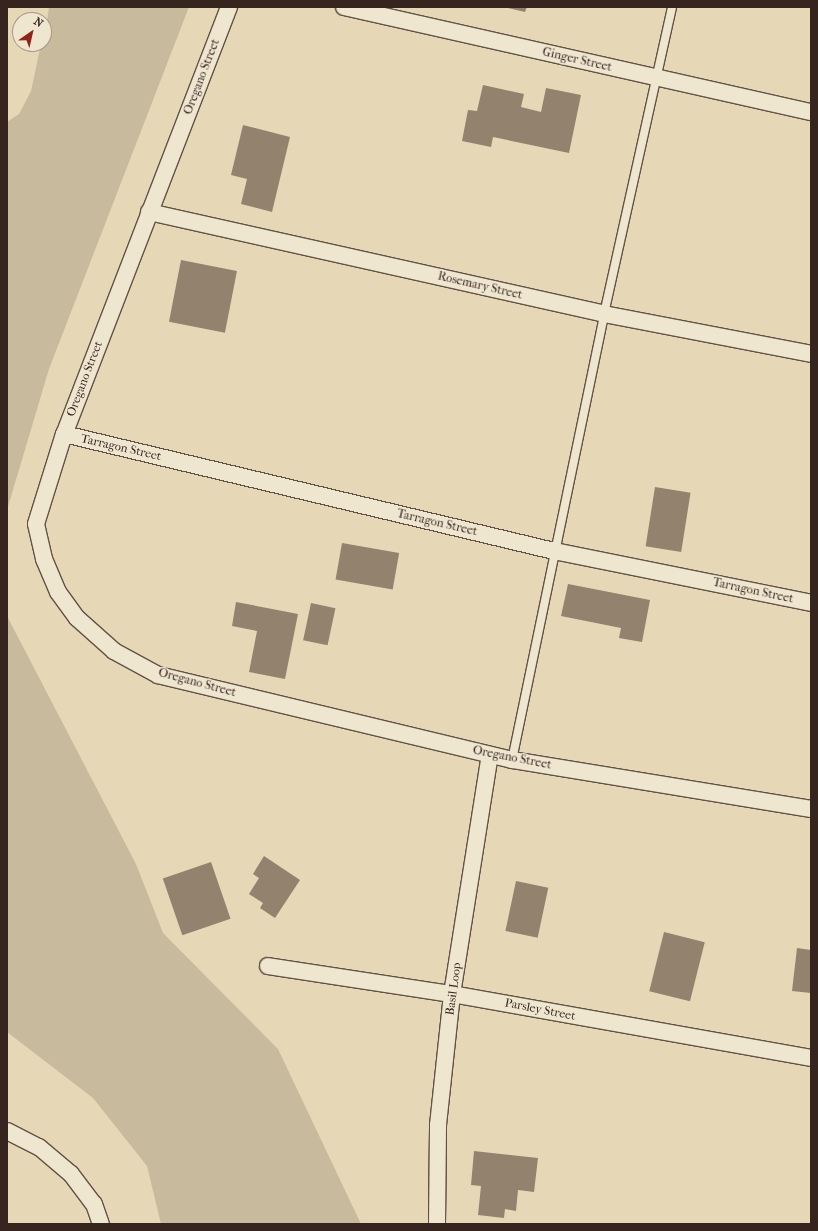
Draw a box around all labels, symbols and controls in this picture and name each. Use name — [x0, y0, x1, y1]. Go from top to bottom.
north arrow — [12, 12, 52, 52]
text: N — [31, 15, 46, 30]
street label: Oregano Street — [181, 37, 223, 117]
street label: Ginger Street — [541, 45, 613, 75]
street label: Rosemary Street — [436, 269, 524, 303]
street label: Oregano Street — [64, 339, 106, 419]
street label: Tarragon Street — [79, 432, 163, 464]
street label: Tarragon Street — [395, 507, 479, 539]
street label: Tarragon Street — [711, 575, 795, 607]
street label: Oregano Street — [157, 666, 237, 700]
street label: Oregano Street — [472, 743, 552, 773]
street label: Basil Loop — [443, 962, 465, 1016]
street label: Parsley Street — [503, 996, 577, 1024]

